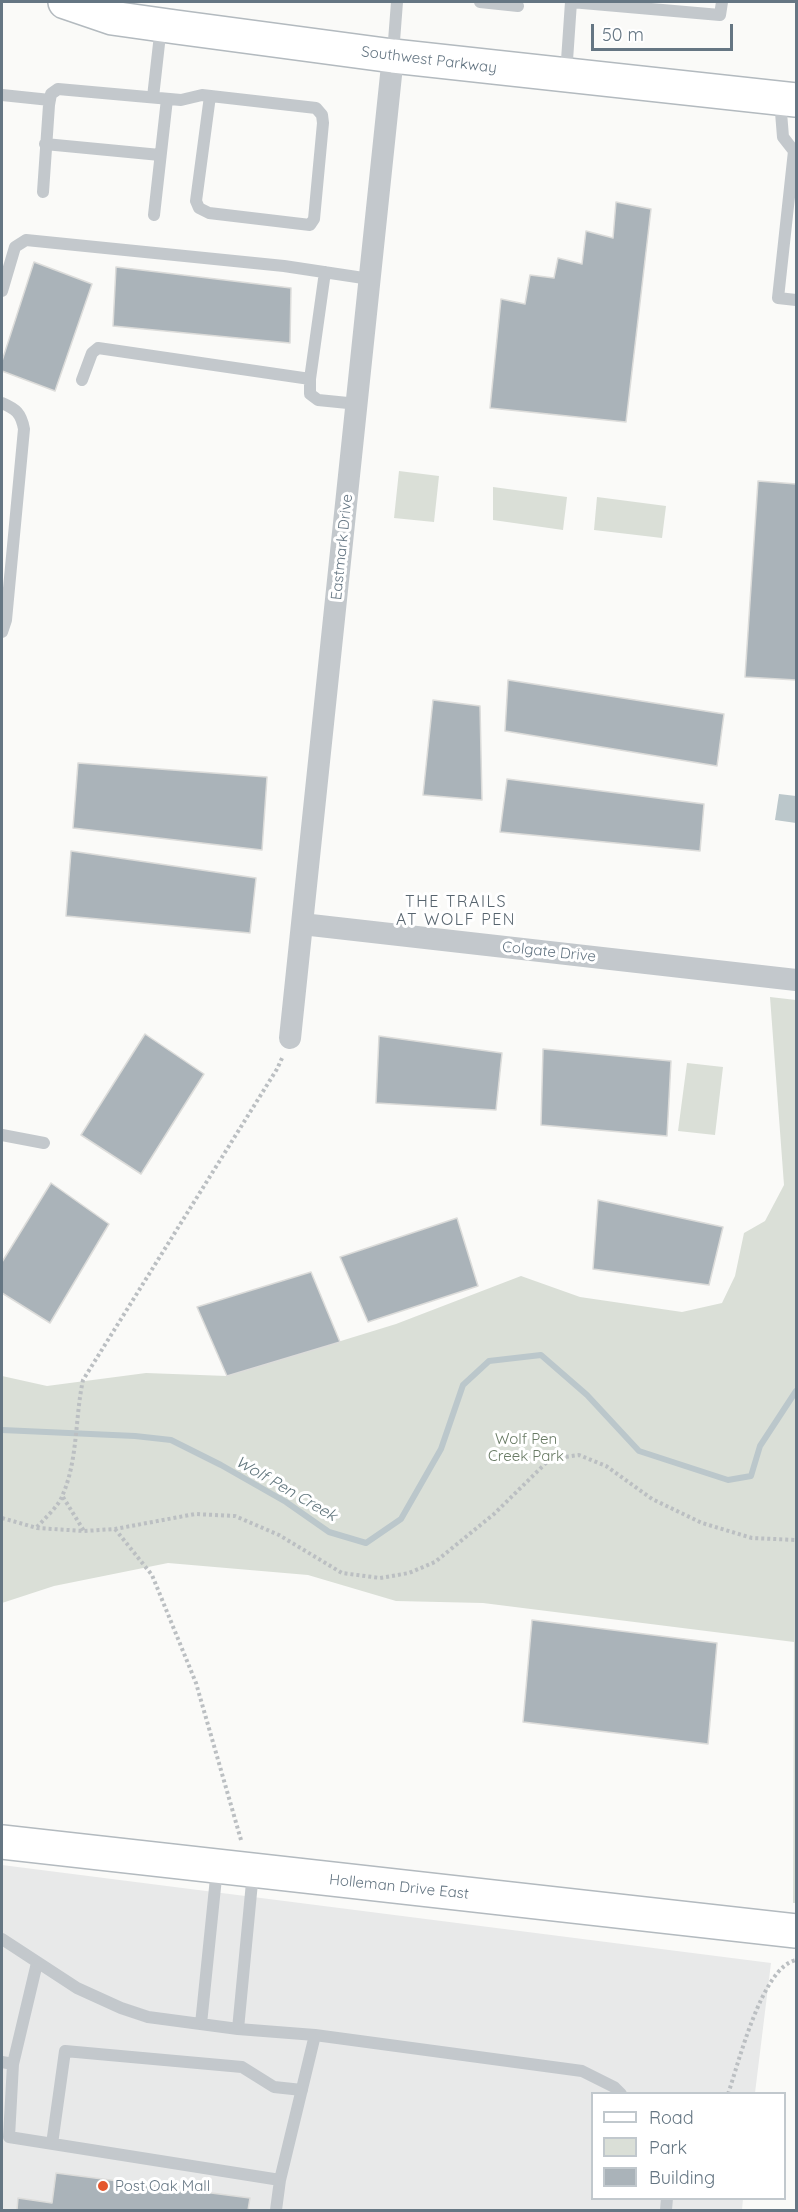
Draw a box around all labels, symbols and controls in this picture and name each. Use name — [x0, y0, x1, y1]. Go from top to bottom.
scale bar — [594, 12, 736, 50]
text: 50 m — [602, 23, 644, 46]
street label: Southwest Parkway — [360, 43, 498, 77]
street label: Eastmark Drive — [327, 493, 357, 601]
district label: THE TRAILS AT WOLF PEN — [396, 892, 516, 930]
street label: Colgate Drive — [501, 938, 597, 966]
park label: Wolf Pen Creek Park — [488, 1430, 564, 1465]
water label: Wolf Pen Creek — [232, 1452, 340, 1526]
street label: Holleman Drive East — [328, 1871, 470, 1903]
legend — [591, 2092, 786, 2200]
text: Road — [649, 2106, 694, 2129]
text: Park — [649, 2136, 687, 2159]
text: Building — [649, 2166, 715, 2189]
place label: Post Oak Mall — [115, 2177, 210, 2195]
marker: Post Oak Mall — [96, 2179, 110, 2193]

